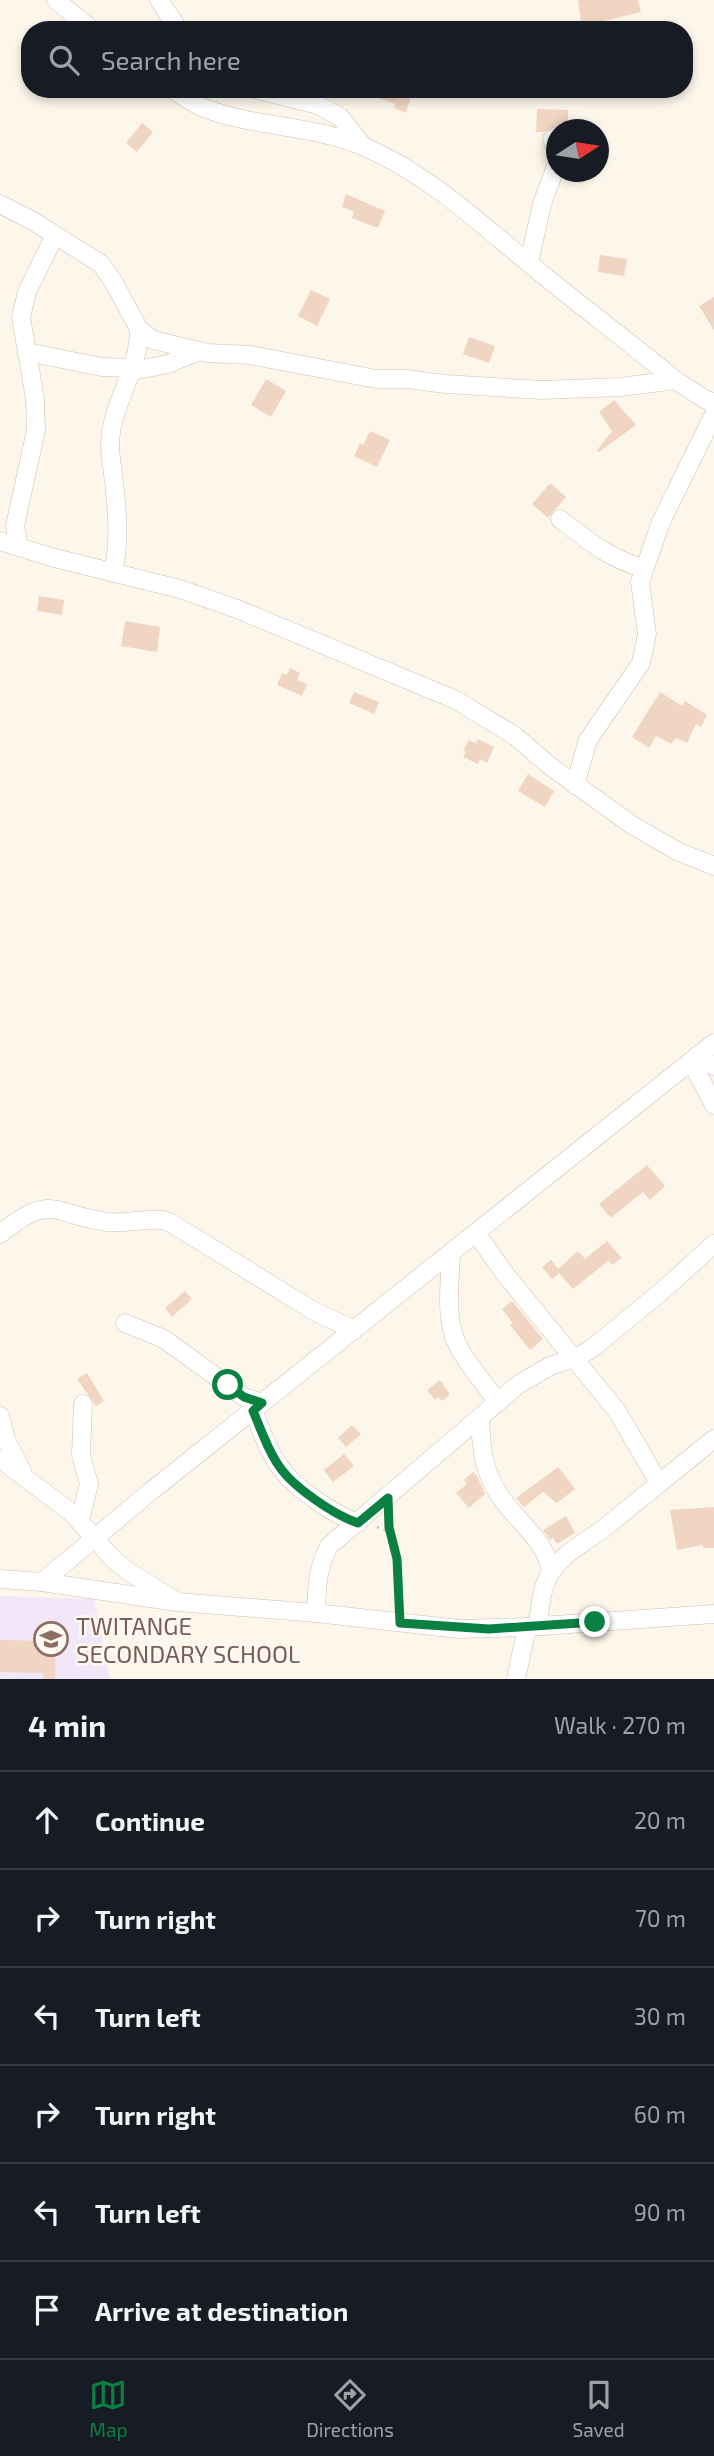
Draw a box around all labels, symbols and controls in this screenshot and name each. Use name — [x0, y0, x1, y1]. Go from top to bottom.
search box — [21, 21, 693, 98]
icon: search — [45, 41, 83, 79]
text: Search here — [101, 44, 241, 75]
north arrow — [546, 119, 609, 182]
route start — [212, 1369, 243, 1400]
route end — [579, 1606, 610, 1637]
place label: TWITANGE SECONDARY SCHOOL — [76, 1611, 300, 1668]
school or university icon: TWITANGE SECONDARY SCHOOL — [32, 1620, 70, 1658]
text: 4 min — [28, 1707, 106, 1743]
text: Walk · 270 m — [554, 1711, 686, 1739]
icon: ahead — [28, 1801, 66, 1839]
text: Continue — [95, 1805, 205, 1836]
text: 20 m — [634, 1806, 686, 1834]
icon: right — [28, 1899, 66, 1937]
text: Turn right — [95, 1903, 216, 1934]
text: 70 m — [635, 1904, 686, 1932]
icon: left — [28, 1997, 66, 2035]
text: Turn left — [95, 2001, 201, 2032]
text: 30 m — [634, 2002, 686, 2030]
icon: right — [28, 2095, 66, 2133]
text: Turn right — [95, 2099, 216, 2130]
text: 60 m — [634, 2100, 686, 2128]
icon: left — [28, 2193, 66, 2231]
text: Turn left — [95, 2197, 201, 2228]
text: 90 m — [634, 2198, 686, 2226]
icon: arrive — [28, 2291, 66, 2329]
text: Arrive at destination — [95, 2295, 348, 2326]
tab: Map — [89, 2376, 127, 2441]
tab: Directions — [306, 2376, 394, 2441]
tab: Saved — [572, 2376, 625, 2441]

